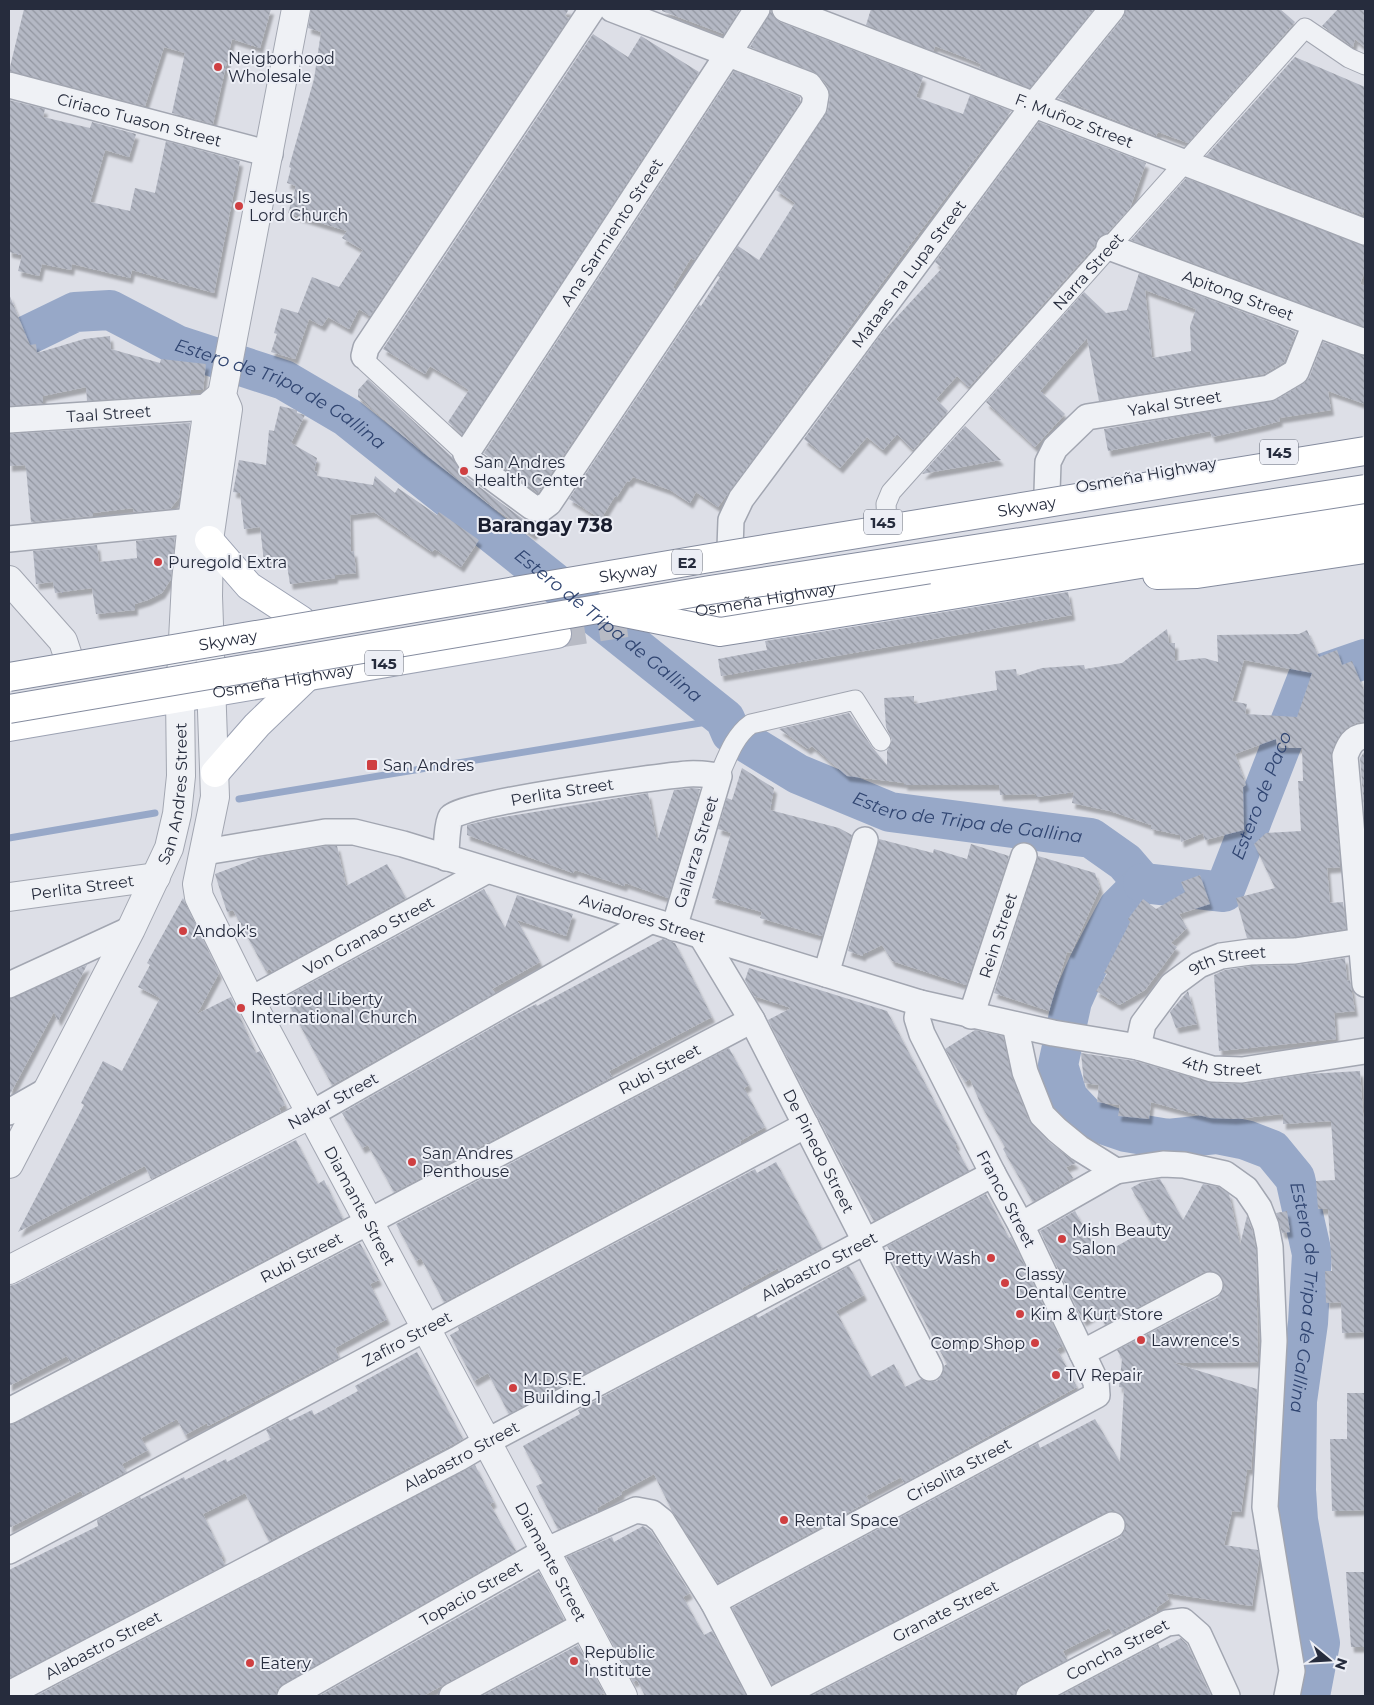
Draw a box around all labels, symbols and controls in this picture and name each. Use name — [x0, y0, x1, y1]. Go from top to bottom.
place label: Neigborhood Wholesale — [228, 49, 335, 86]
marker: Neigborhood Wholesale — [212, 61, 224, 73]
street label: Ciriaco Tuason Street — [55, 89, 224, 150]
street label: F. Muñoz Street — [1013, 89, 1137, 152]
street label: Ana Sarmiento Street — [556, 154, 667, 309]
place label: Jesus Is Lord Church — [248, 188, 348, 225]
street label: Mataas na Lupa Street — [847, 196, 970, 351]
marker: Jesus Is Lord Church — [233, 200, 245, 212]
street label: Narra Street — [1049, 228, 1128, 314]
street label: Apitong Street — [1180, 266, 1297, 324]
water label: Estero de Tripa de Gallina — [172, 334, 390, 454]
street label: Yakal Street — [1127, 386, 1223, 420]
street label: Taal Street — [66, 401, 152, 426]
road number: 145 — [1260, 440, 1298, 464]
place label: San Andres Health Center — [474, 453, 585, 490]
street label: Osmeña Highway — [1074, 453, 1218, 497]
marker: San Andres Health Center — [458, 465, 470, 477]
street label: Skyway — [996, 492, 1058, 520]
road number: 145 — [864, 510, 902, 534]
district label: Barangay 738 — [477, 514, 613, 537]
water label: Estero de Tripa de Gallina — [510, 544, 706, 707]
road number: E2 — [672, 550, 702, 574]
place label: Puregold Extra — [168, 553, 287, 572]
marker: Puregold Extra — [152, 556, 164, 568]
street label: Skyway — [597, 558, 659, 586]
street label: Osmeña Highway — [693, 578, 838, 620]
street label: Skyway — [197, 625, 259, 654]
road number: 145 — [365, 650, 403, 676]
street label: Osmeña Highway — [211, 659, 355, 702]
street label: San Andres Street — [153, 722, 191, 868]
water label: Estero de Paco — [1227, 728, 1296, 863]
place label: San Andres — [383, 756, 474, 775]
marker: San Andres — [365, 758, 379, 772]
street label: Perlita Street — [509, 774, 615, 810]
water label: Estero de Tripa de Gallina — [849, 787, 1084, 848]
street label: Gallarza Street — [670, 793, 722, 910]
street label: Perlita Street — [30, 871, 136, 903]
street label: Aviadores Street — [578, 889, 709, 946]
street label: Rein Street — [975, 890, 1021, 981]
street label: Von Granao Street — [300, 892, 437, 979]
place label: Andok's — [193, 922, 257, 941]
marker: Andok's — [177, 925, 189, 937]
street label: 9th Street — [1185, 942, 1267, 979]
place label: Restored Liberty International Church — [251, 990, 417, 1027]
marker: Restored Liberty International Church — [235, 1002, 247, 1014]
street label: Rubi Street — [615, 1039, 704, 1098]
street label: 4th Street — [1180, 1051, 1263, 1080]
street label: Nakar Street — [285, 1068, 382, 1134]
street label: De Pinedo Street — [779, 1086, 859, 1217]
street label: Diamante Street — [320, 1143, 400, 1269]
place label: San Andres Penthouse — [422, 1144, 513, 1181]
street label: Franco Street — [972, 1147, 1040, 1251]
marker: San Andres Penthouse — [406, 1156, 418, 1168]
water label: Estero de Tripa de Gallina — [1285, 1180, 1323, 1413]
place label: Mish Beauty Salon — [1072, 1221, 1171, 1258]
street label: Alabastro Street — [758, 1227, 881, 1305]
street label: Rubi Street — [257, 1228, 346, 1287]
marker: Mish Beauty Salon — [1056, 1233, 1068, 1245]
place label: Pretty Wash — [884, 1249, 981, 1268]
marker: Pretty Wash — [985, 1252, 997, 1264]
place label: Classy Dental Centre — [1015, 1265, 1127, 1302]
marker: Classy Dental Centre — [999, 1277, 1011, 1289]
place label: Kim & Kurt Store — [1030, 1305, 1163, 1324]
street label: Zafiro Street — [359, 1307, 455, 1370]
marker: Kim & Kurt Store — [1014, 1308, 1026, 1320]
place label: Lawrence's — [1151, 1331, 1240, 1350]
place label: Comp Shop — [930, 1334, 1025, 1353]
marker: Lawrence's — [1135, 1334, 1147, 1346]
marker: Comp Shop — [1029, 1337, 1041, 1349]
place label: TV Repair — [1066, 1366, 1143, 1385]
marker: TV Repair — [1050, 1369, 1062, 1381]
place label: M.D.S.E. Building 1 — [523, 1370, 601, 1407]
marker: M.D.S.E. Building 1 — [507, 1382, 519, 1394]
street label: Alabastro Street — [400, 1417, 523, 1495]
street label: Crisolita Street — [903, 1433, 1015, 1506]
street label: Diamante Street — [511, 1499, 591, 1625]
place label: Rental Space — [794, 1511, 899, 1530]
marker: Rental Space — [778, 1514, 790, 1526]
street label: Topacio Street — [416, 1556, 526, 1630]
street label: Granate Street — [889, 1576, 1002, 1646]
street label: Alabastro Street — [41, 1606, 165, 1683]
street label: Concha Street — [1063, 1614, 1173, 1684]
north arrow — [1304, 1635, 1354, 1685]
place label: Republic Institute — [584, 1643, 655, 1680]
place label: Eatery — [260, 1654, 311, 1673]
marker: Republic Institute — [568, 1655, 580, 1667]
text: N — [1331, 1656, 1352, 1672]
marker: Eatery — [244, 1657, 256, 1669]

